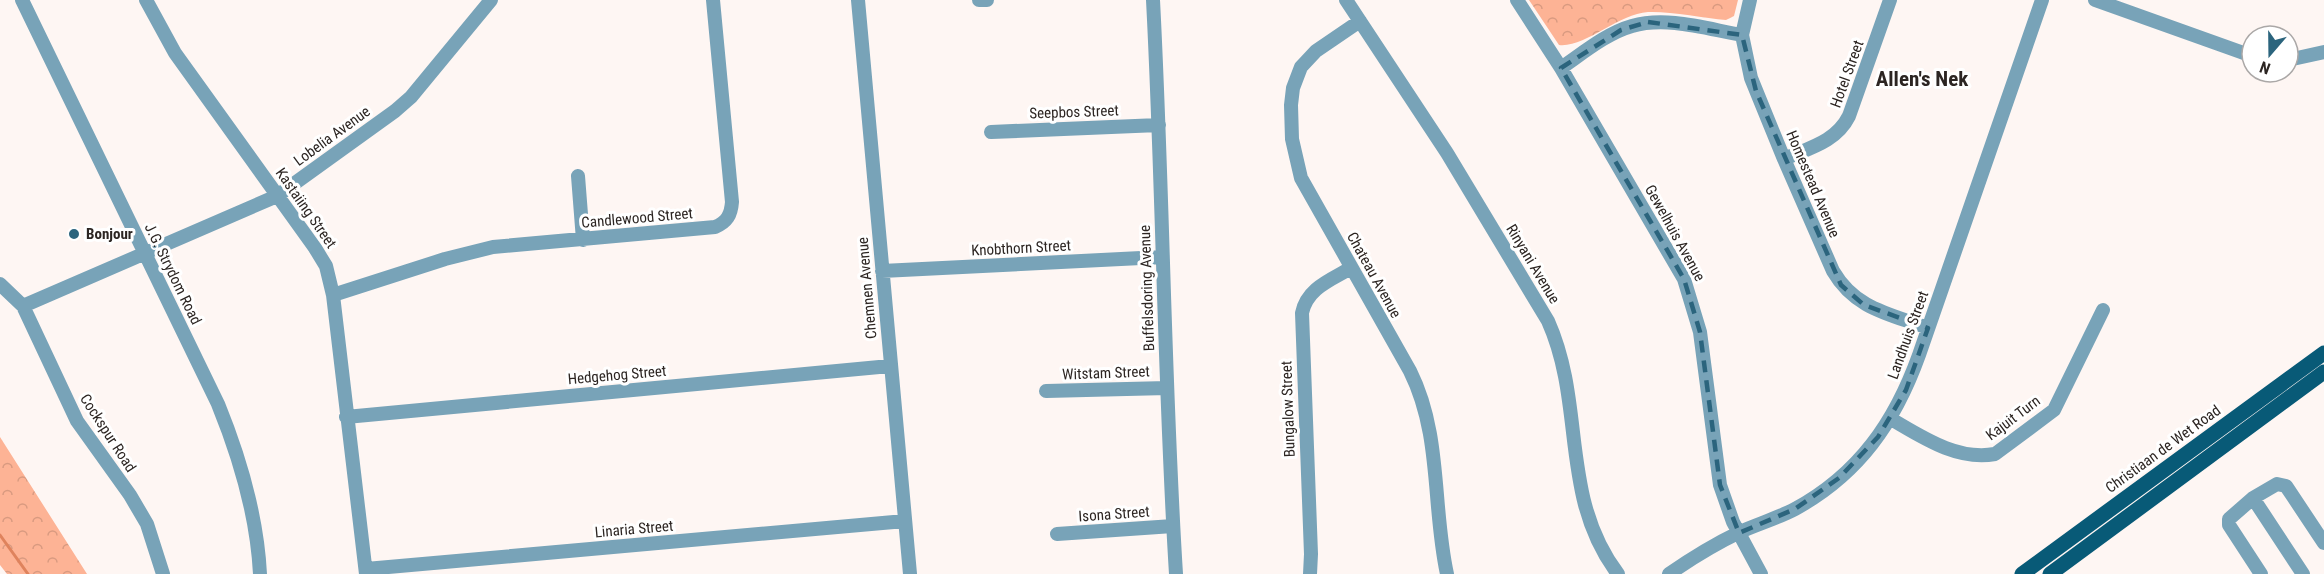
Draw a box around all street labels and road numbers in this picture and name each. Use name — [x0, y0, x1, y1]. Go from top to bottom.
street label: Hotel Street — [1827, 38, 1867, 110]
street label: Seepbos Street — [1029, 101, 1119, 123]
street label: Lobelia Avenue — [290, 102, 374, 170]
street label: Homestead Avenue — [1782, 128, 1844, 240]
street label: Kastaiing Street — [272, 164, 340, 252]
street label: Gewelhuis Avenue — [1641, 182, 1709, 284]
street label: Candlewood Street — [581, 204, 693, 232]
street label: J.G. Strydom Road — [141, 220, 205, 328]
street label: Rinyani Avenue — [1502, 221, 1564, 307]
street label: Buffelsdoring Avenue — [1136, 225, 1158, 351]
street label: Chateau Avenue — [1343, 229, 1405, 321]
street label: Chemnen Avenue — [854, 236, 880, 340]
street label: Knobthorn Street — [971, 236, 1071, 260]
street label: Landhuis Street — [1884, 289, 1932, 381]
street label: Bungalow Street — [1277, 360, 1299, 458]
street label: Hedgehog Street — [567, 362, 667, 388]
street label: Witstam Street — [1062, 362, 1150, 384]
street label: Cockspur Road — [76, 391, 140, 475]
street label: Kajuit Turn — [1982, 392, 2044, 444]
street label: Christiaan de Wet Road — [2102, 401, 2224, 497]
street label: Isona Street — [1078, 503, 1150, 525]
street label: Linaria Street — [594, 517, 674, 541]

